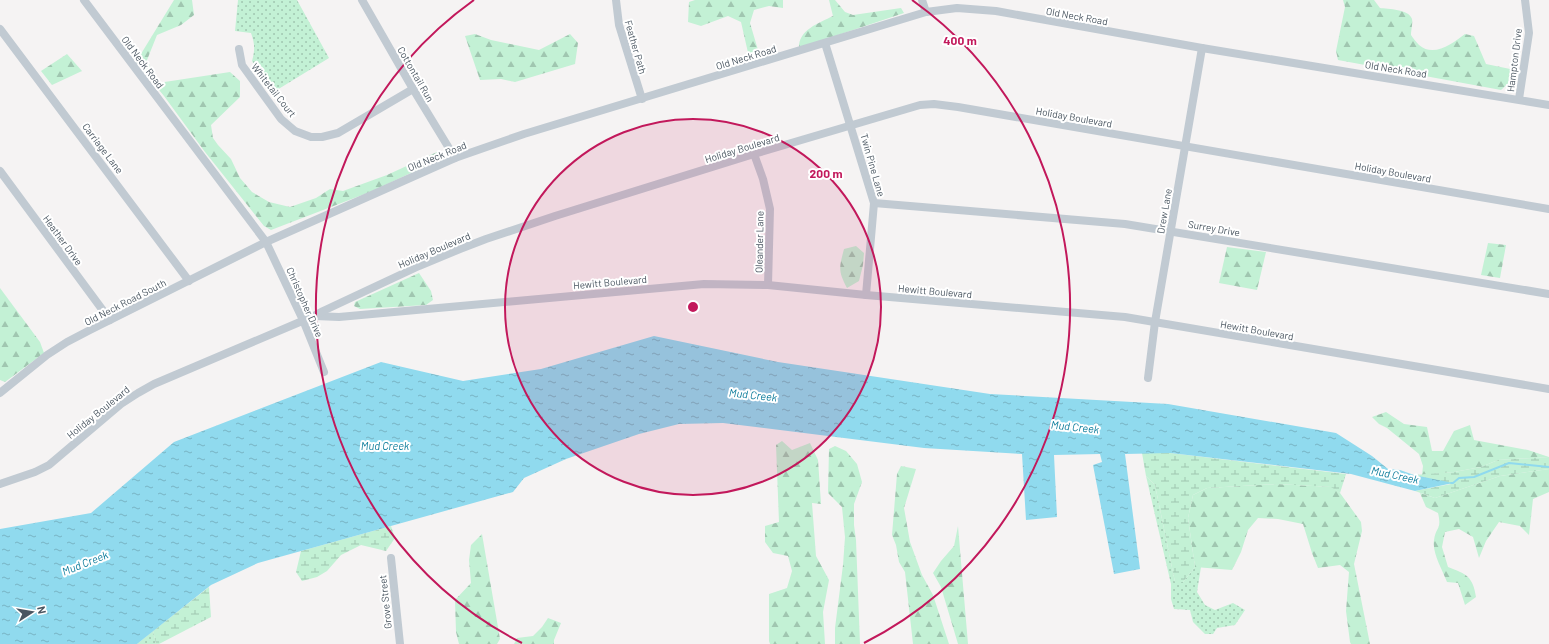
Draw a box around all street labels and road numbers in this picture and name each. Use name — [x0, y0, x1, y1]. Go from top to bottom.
street label: Old Neck Road — [1045, 5, 1109, 27]
street label: Feather Path — [623, 19, 649, 75]
street label: Hampton Drive — [1504, 27, 1524, 93]
street label: Old Neck Road — [119, 33, 167, 91]
street label: Old Neck Road — [714, 42, 778, 72]
street label: Cottontail Run — [395, 44, 437, 104]
street label: Old Neck Road — [1364, 58, 1428, 80]
street label: Whitetail Court — [249, 61, 299, 120]
street label: Holiday Boulevard — [1035, 104, 1113, 130]
street label: Carriage Lane — [80, 120, 126, 176]
street label: Holiday Boulevard — [703, 131, 781, 165]
street label: Twin Pine Lane — [858, 132, 888, 198]
street label: Old Neck Road — [406, 139, 468, 173]
street label: Holiday Boulevard — [1354, 159, 1432, 185]
street label: Drew Lane — [1154, 187, 1174, 235]
street label: Oleander Lane — [752, 211, 766, 273]
street label: Heather Drive — [41, 213, 85, 267]
street label: Surrey Drive — [1187, 218, 1241, 238]
street label: Holiday Boulevard — [396, 229, 472, 271]
street label: Christopher Drive — [284, 265, 326, 339]
street label: Hewitt Boulevard — [573, 273, 647, 291]
street label: Old Neck Road South — [82, 276, 168, 328]
street label: Hewitt Boulevard — [898, 282, 972, 300]
street label: Hewitt Boulevard — [1219, 318, 1295, 342]
street label: Holiday Boulevard — [64, 383, 132, 441]
street label: Grove Street — [376, 574, 394, 630]

